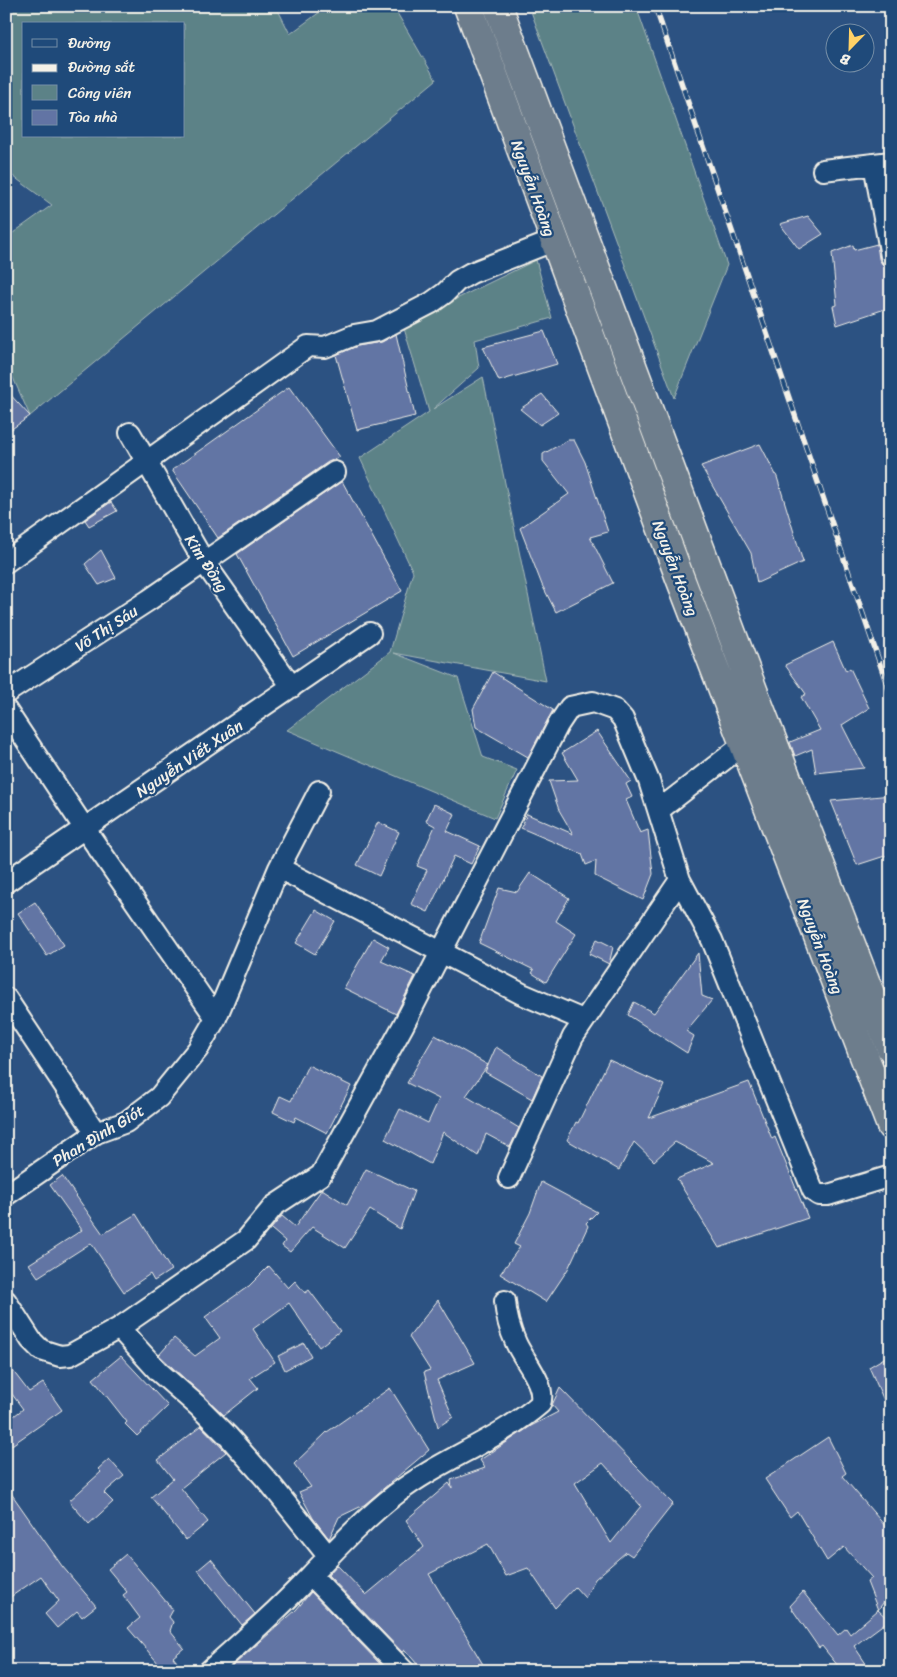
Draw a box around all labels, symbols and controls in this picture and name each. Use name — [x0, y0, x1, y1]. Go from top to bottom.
legend — [22, 22, 185, 138]
north arrow — [824, 22, 874, 72]
text: Đường — [68, 30, 111, 56]
text: B — [836, 46, 854, 73]
text: Đường sắt — [68, 54, 135, 80]
text: Công viên — [68, 80, 131, 106]
text: Tòa nhà — [68, 104, 118, 130]
street label: Nguyễn Hoàng — [503, 136, 564, 241]
street label: Nguyễn Hoàng — [644, 516, 707, 621]
street label: Kim Đồng — [177, 528, 236, 598]
street label: Võ Thị Sáu — [69, 597, 144, 660]
street label: Nguyễn Viết Xuân — [129, 711, 249, 805]
street label: Nguyễn Hoàng — [789, 894, 852, 999]
street label: Phan Đình Giót — [46, 1096, 150, 1175]

